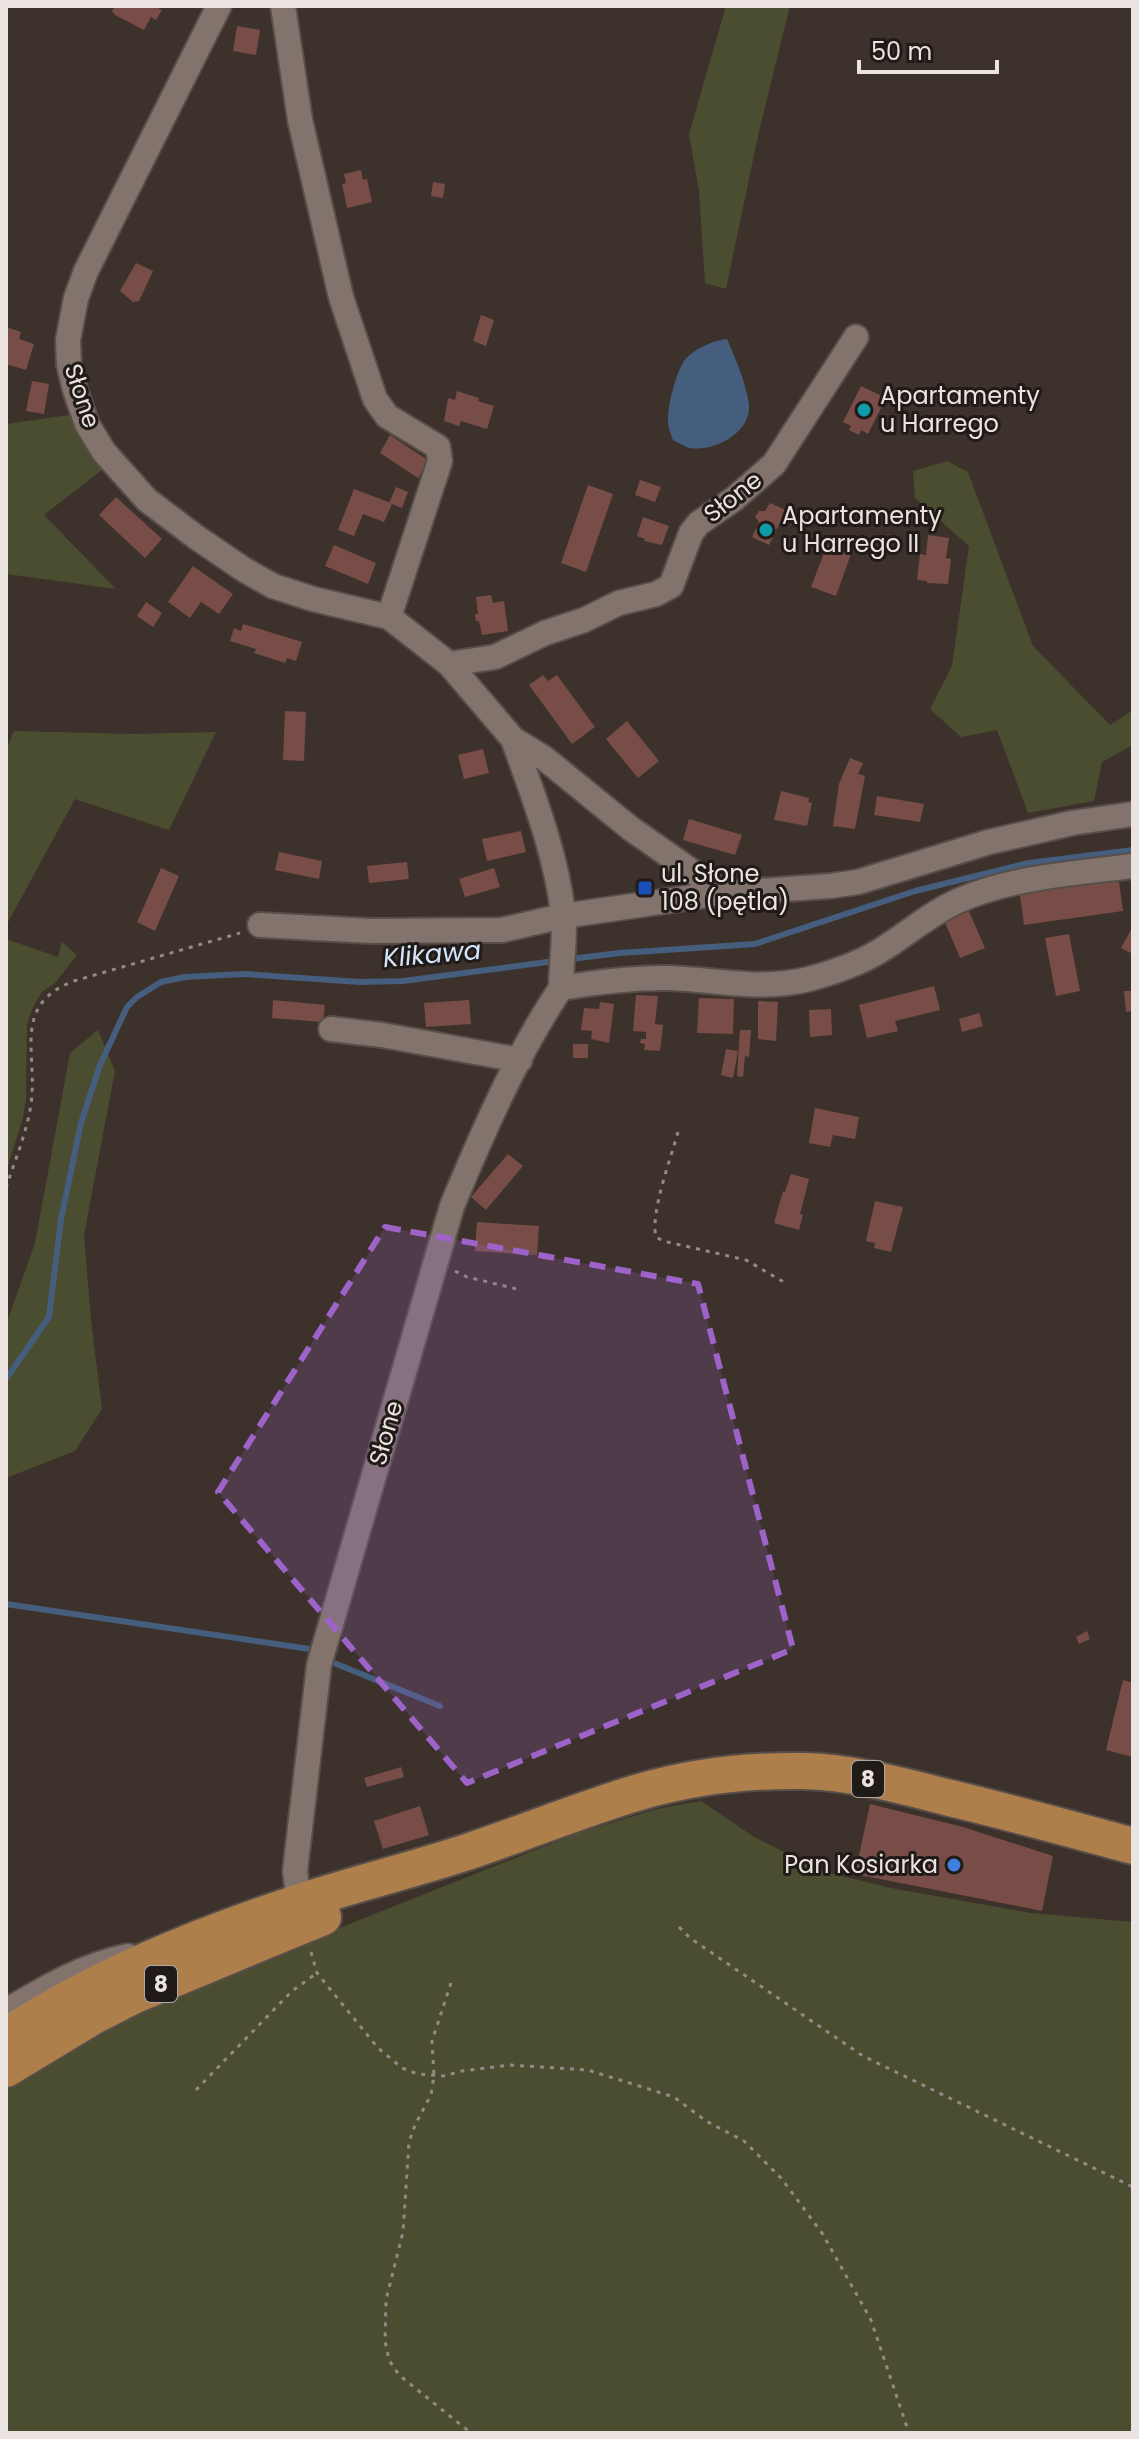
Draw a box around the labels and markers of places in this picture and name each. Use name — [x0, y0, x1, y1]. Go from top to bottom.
place label: Apartamenty u Harrego — [880, 379, 1040, 440]
marker: Apartamenty u Harrego — [855, 401, 873, 419]
place label: Apartamenty u Harrego II — [782, 499, 942, 560]
marker: Apartamenty u Harrego II — [757, 521, 775, 539]
place label: ul. Słone 108 (pętla) — [661, 857, 789, 918]
marker: ul. Słone 108 (pętla) — [636, 879, 654, 897]
place label: Pan Kosiarka — [784, 1848, 938, 1881]
marker: Pan Kosiarka — [945, 1856, 963, 1874]

